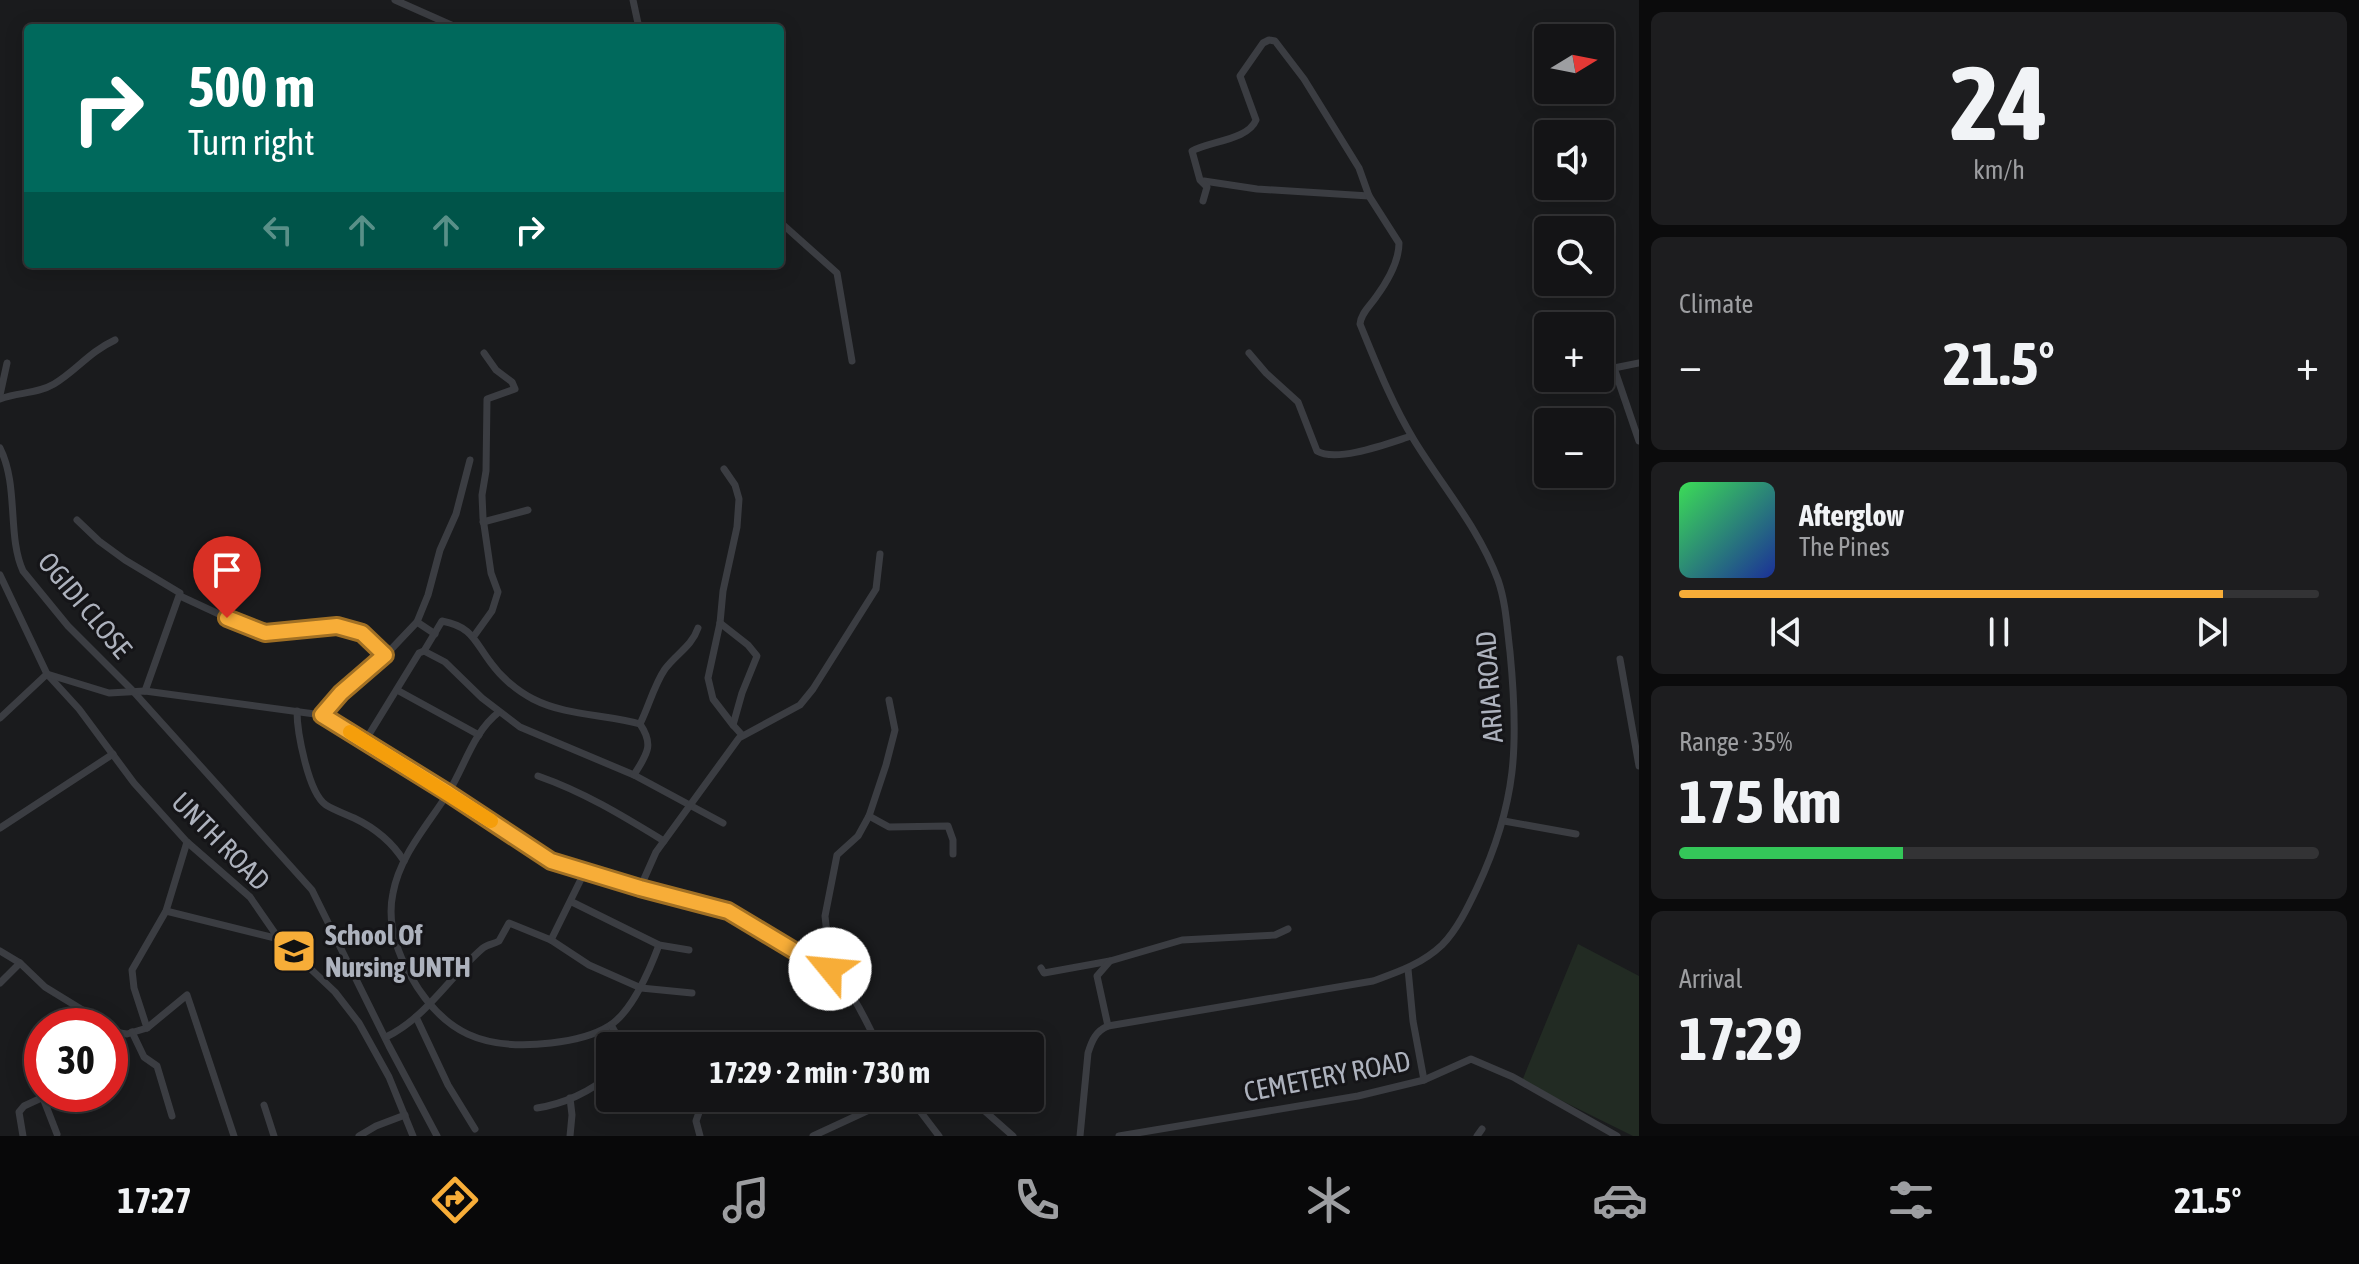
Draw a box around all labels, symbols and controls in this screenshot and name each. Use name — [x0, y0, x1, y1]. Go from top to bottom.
north arrow — [1534, 24, 1614, 104]
map controls — [1534, 24, 1614, 488]
text: 24 — [1950, 43, 2048, 162]
text: 500 m — [188, 55, 315, 119]
icon: right — [56, 56, 160, 160]
button: sound — [1534, 120, 1614, 200]
text: Turn right — [188, 121, 315, 163]
text: km/h — [1973, 155, 2025, 185]
icon: left — [256, 208, 300, 252]
icon: ahead — [340, 208, 384, 252]
icon: ahead — [424, 208, 468, 252]
icon: right — [508, 208, 552, 252]
button: search — [1534, 216, 1614, 296]
text: Climate — [1679, 289, 1753, 319]
button: + — [1534, 312, 1614, 392]
text: 21.5° — [1943, 329, 2055, 398]
text: − — [1679, 339, 1702, 389]
text: + — [2296, 339, 2319, 389]
button: − — [1534, 408, 1614, 488]
text: Afterglow — [1799, 498, 1904, 532]
text: The Pines — [1799, 532, 1890, 562]
pin — [193, 536, 261, 618]
street label: OGIDI CLOSE — [32, 546, 138, 664]
icon: arrive — [205, 548, 249, 592]
icon: previous — [1764, 610, 1808, 654]
icon: pause — [1977, 610, 2021, 654]
icon: next — [2190, 610, 2234, 654]
street label: ARIA ROAD — [1469, 630, 1509, 744]
text: Range · 35% — [1679, 727, 1792, 757]
text: 175 km — [1679, 767, 1841, 836]
street label: UNTH ROAD — [166, 786, 276, 896]
place label: School Of Nursing UNTH — [325, 919, 471, 983]
school or university icon: School Of Nursing UNTH — [270, 927, 318, 975]
position arrow — [788, 927, 872, 1011]
text: Arrival — [1679, 964, 1743, 994]
text: 17:29 — [1679, 1004, 1802, 1073]
speed limit sign: 30 — [24, 1008, 128, 1112]
street label: CEMETERY ROAD — [1241, 1044, 1413, 1108]
text: 17:29 · 2 min · 730 m — [710, 1055, 930, 1089]
icon: directions — [427, 1172, 483, 1228]
icon: music — [718, 1172, 774, 1228]
icon: phone — [1009, 1172, 1065, 1228]
icon: climate — [1301, 1172, 1357, 1228]
icon: car — [1592, 1172, 1648, 1228]
icon: filters — [1883, 1172, 1939, 1228]
text: 17:27 — [118, 1179, 192, 1221]
text: 21.5° — [2174, 1179, 2241, 1221]

